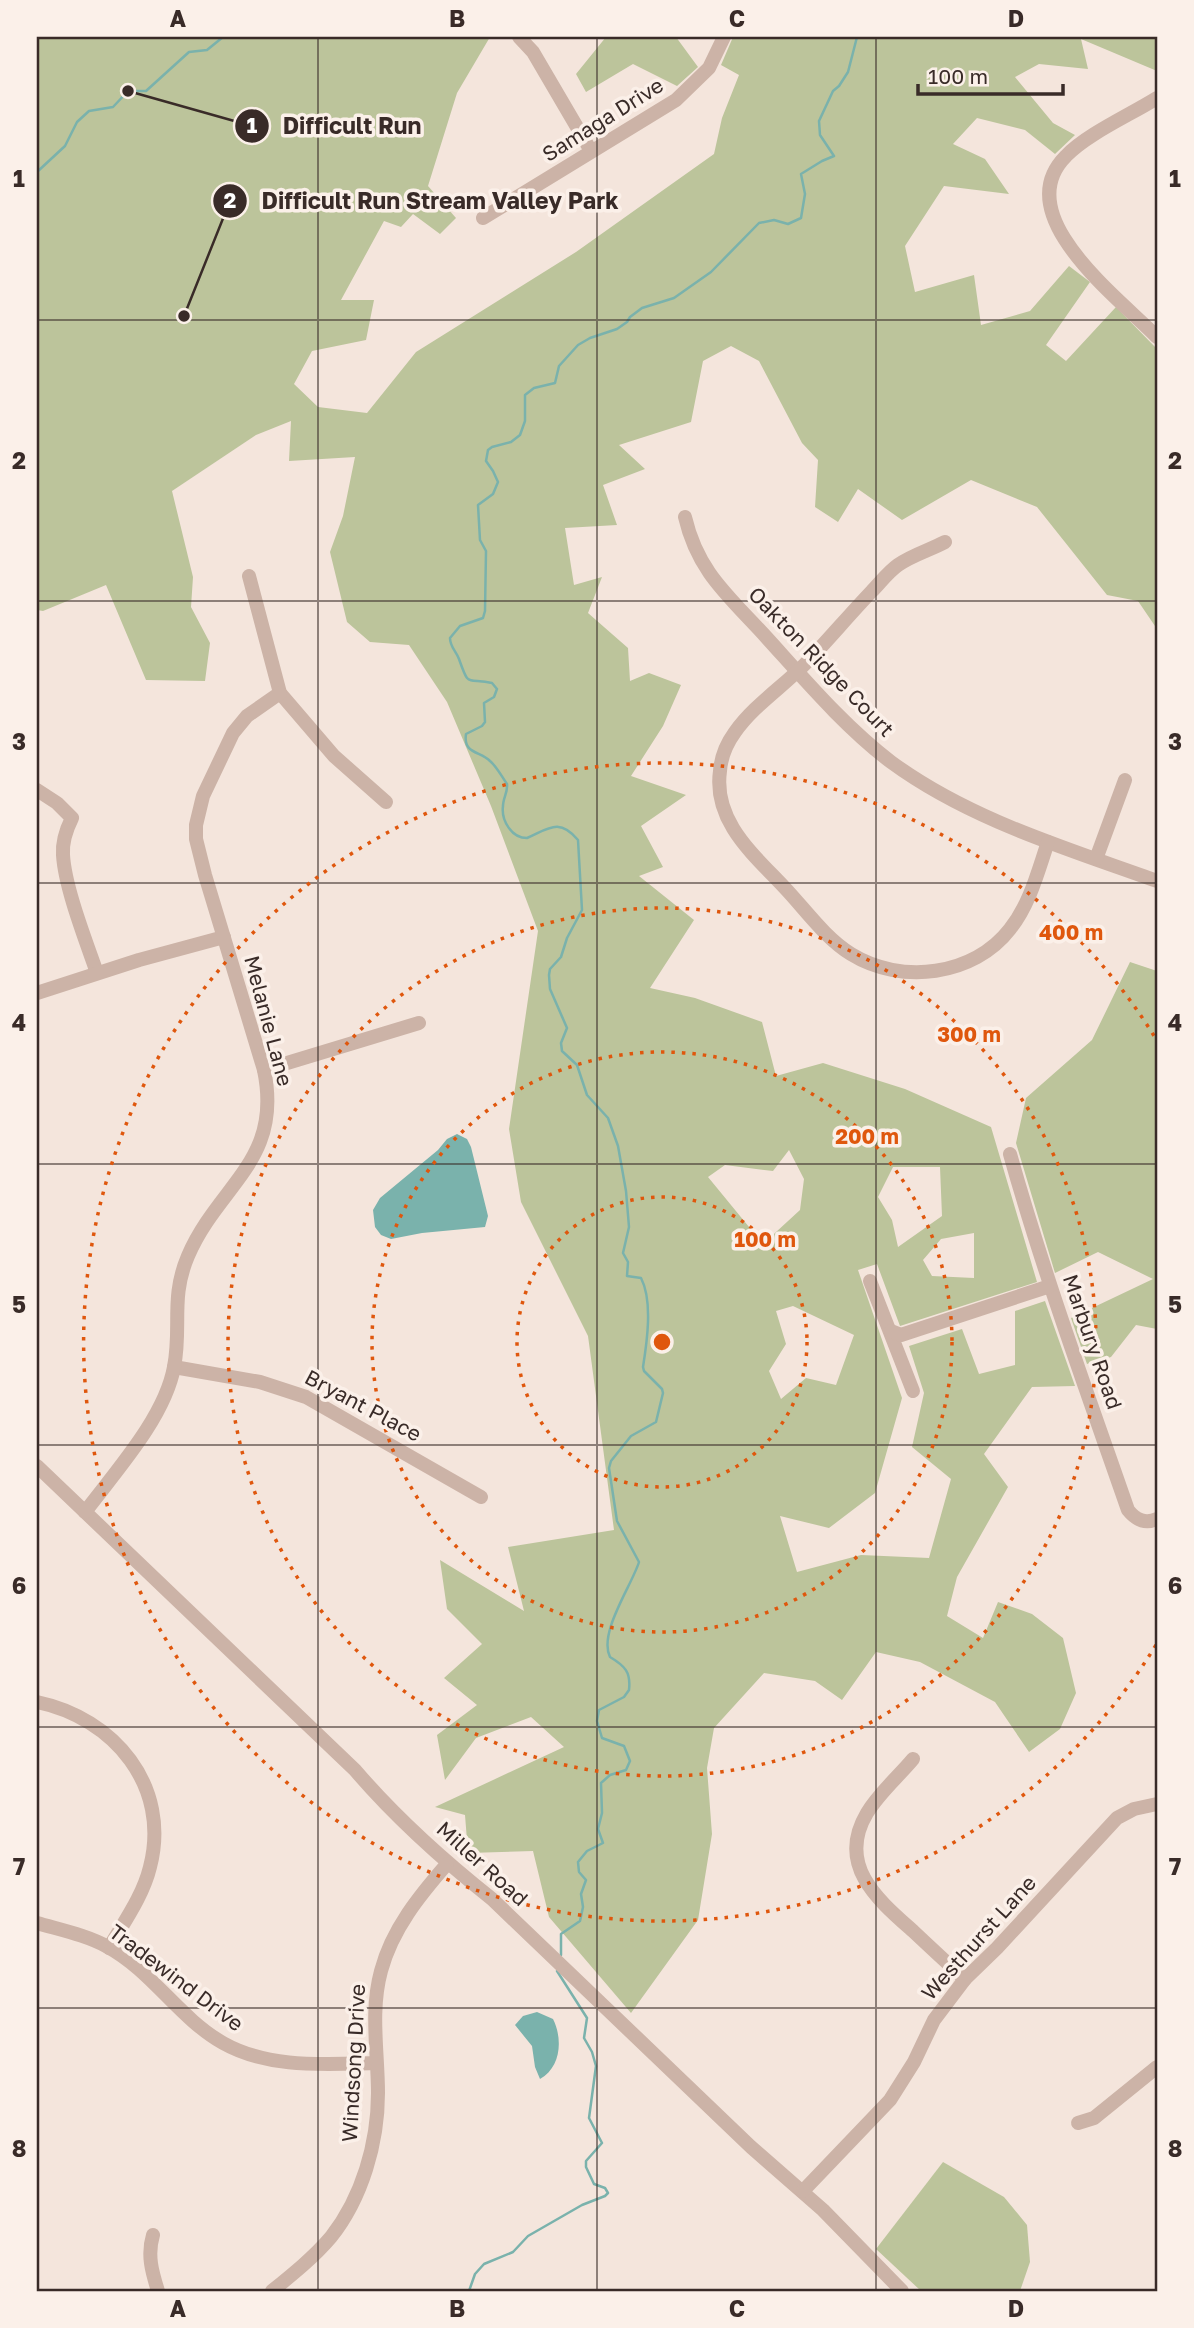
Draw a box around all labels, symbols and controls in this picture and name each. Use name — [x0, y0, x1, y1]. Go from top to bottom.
text: A — [170, 4, 187, 32]
text: B — [449, 4, 465, 32]
text: C — [729, 4, 745, 32]
text: D — [1008, 4, 1024, 32]
scale bar — [918, 52, 1063, 96]
text: 100 m — [928, 63, 988, 89]
street label: Samaga Drive — [537, 72, 668, 167]
callout: Difficult Run — [234, 104, 436, 148]
text: Difficult Run — [283, 111, 421, 139]
text: 1 — [247, 112, 258, 138]
text: 1 — [13, 164, 25, 192]
text: 1 — [1169, 164, 1181, 192]
callout: Difficult Run Stream Valley Park — [213, 179, 633, 223]
text: Difficult Run Stream Valley Park — [261, 186, 619, 214]
text: 2 — [224, 187, 237, 213]
text: 2 — [12, 446, 26, 474]
text: 2 — [1168, 446, 1182, 474]
street label: Oakton Ridge Court — [743, 581, 900, 742]
text: 3 — [12, 727, 26, 755]
text: 3 — [1168, 727, 1182, 755]
text: 400 m — [1039, 919, 1103, 945]
street label: Melanie Lane — [239, 953, 299, 1089]
text: 4 — [12, 1008, 26, 1036]
text: 4 — [1168, 1008, 1182, 1036]
text: 300 m — [937, 1021, 1001, 1047]
text: 200 m — [835, 1123, 899, 1149]
text: 100 m — [734, 1226, 796, 1252]
street label: Marbury Road — [1058, 1271, 1128, 1413]
text: 5 — [12, 1290, 26, 1318]
text: 5 — [1168, 1290, 1182, 1318]
centre of rings — [650, 1330, 674, 1354]
street label: Bryant Place — [301, 1364, 426, 1447]
text: 6 — [12, 1571, 26, 1599]
text: 6 — [1168, 1571, 1182, 1599]
street label: Miller Road — [432, 1815, 534, 1911]
text: 7 — [13, 1852, 25, 1880]
text: 7 — [1169, 1852, 1181, 1880]
street label: Westhurst Lane — [915, 1870, 1041, 2005]
street label: Tradewind Drive — [104, 1918, 249, 2036]
street label: Windsong Drive — [336, 1983, 370, 2143]
text: 8 — [12, 2134, 26, 2162]
text: 8 — [1168, 2134, 1182, 2162]
text: A — [170, 2294, 187, 2322]
text: B — [449, 2294, 465, 2322]
text: C — [729, 2294, 745, 2322]
text: D — [1008, 2294, 1024, 2322]

